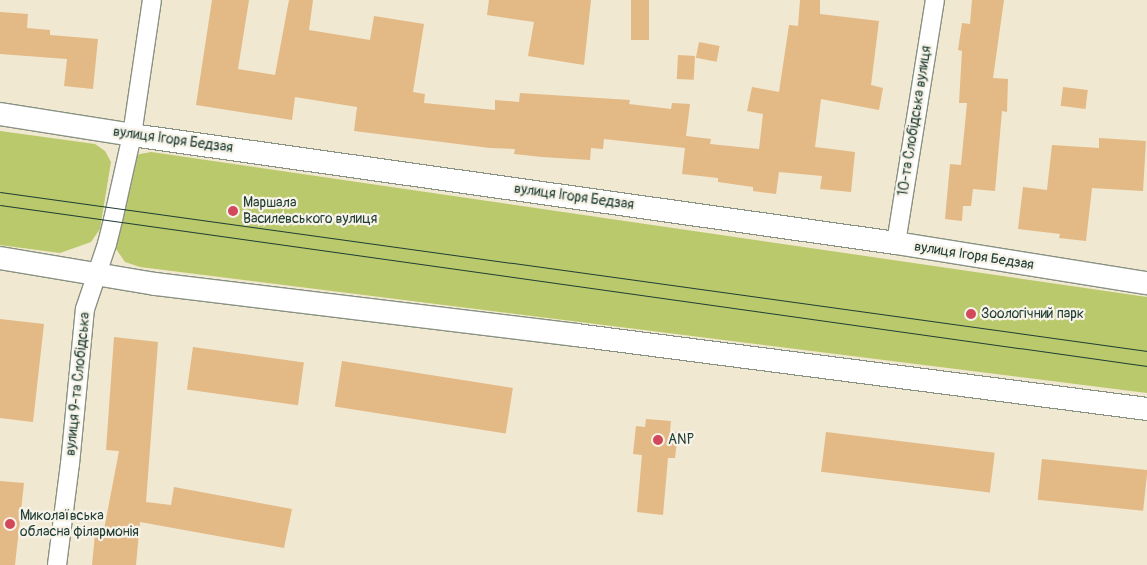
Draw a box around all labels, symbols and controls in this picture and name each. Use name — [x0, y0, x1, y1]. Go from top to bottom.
street label: 10-та Слобідська вулиця — [895, 45, 935, 197]
street label: вулиця Ігоря Бедзая — [112, 123, 234, 157]
street label: вулиця Ігоря Бедзая — [513, 180, 635, 214]
place label: Маршала Василевського вулиця — [243, 195, 377, 228]
marker: Маршала Василевського вулиця — [227, 205, 239, 217]
street label: вулиця Ігоря Бедзая — [913, 238, 1035, 274]
place label: Зоологічний парк — [981, 306, 1084, 322]
marker: Зоологічний парк — [965, 308, 977, 320]
street label: вулиця 9-та Слобідська — [62, 311, 94, 457]
place label: ANP — [668, 432, 694, 448]
marker: ANP — [652, 434, 664, 446]
place label: Миколаївська обласна філармонія — [20, 508, 139, 540]
marker: Миколаївська обласна філармонія — [4, 518, 16, 530]

